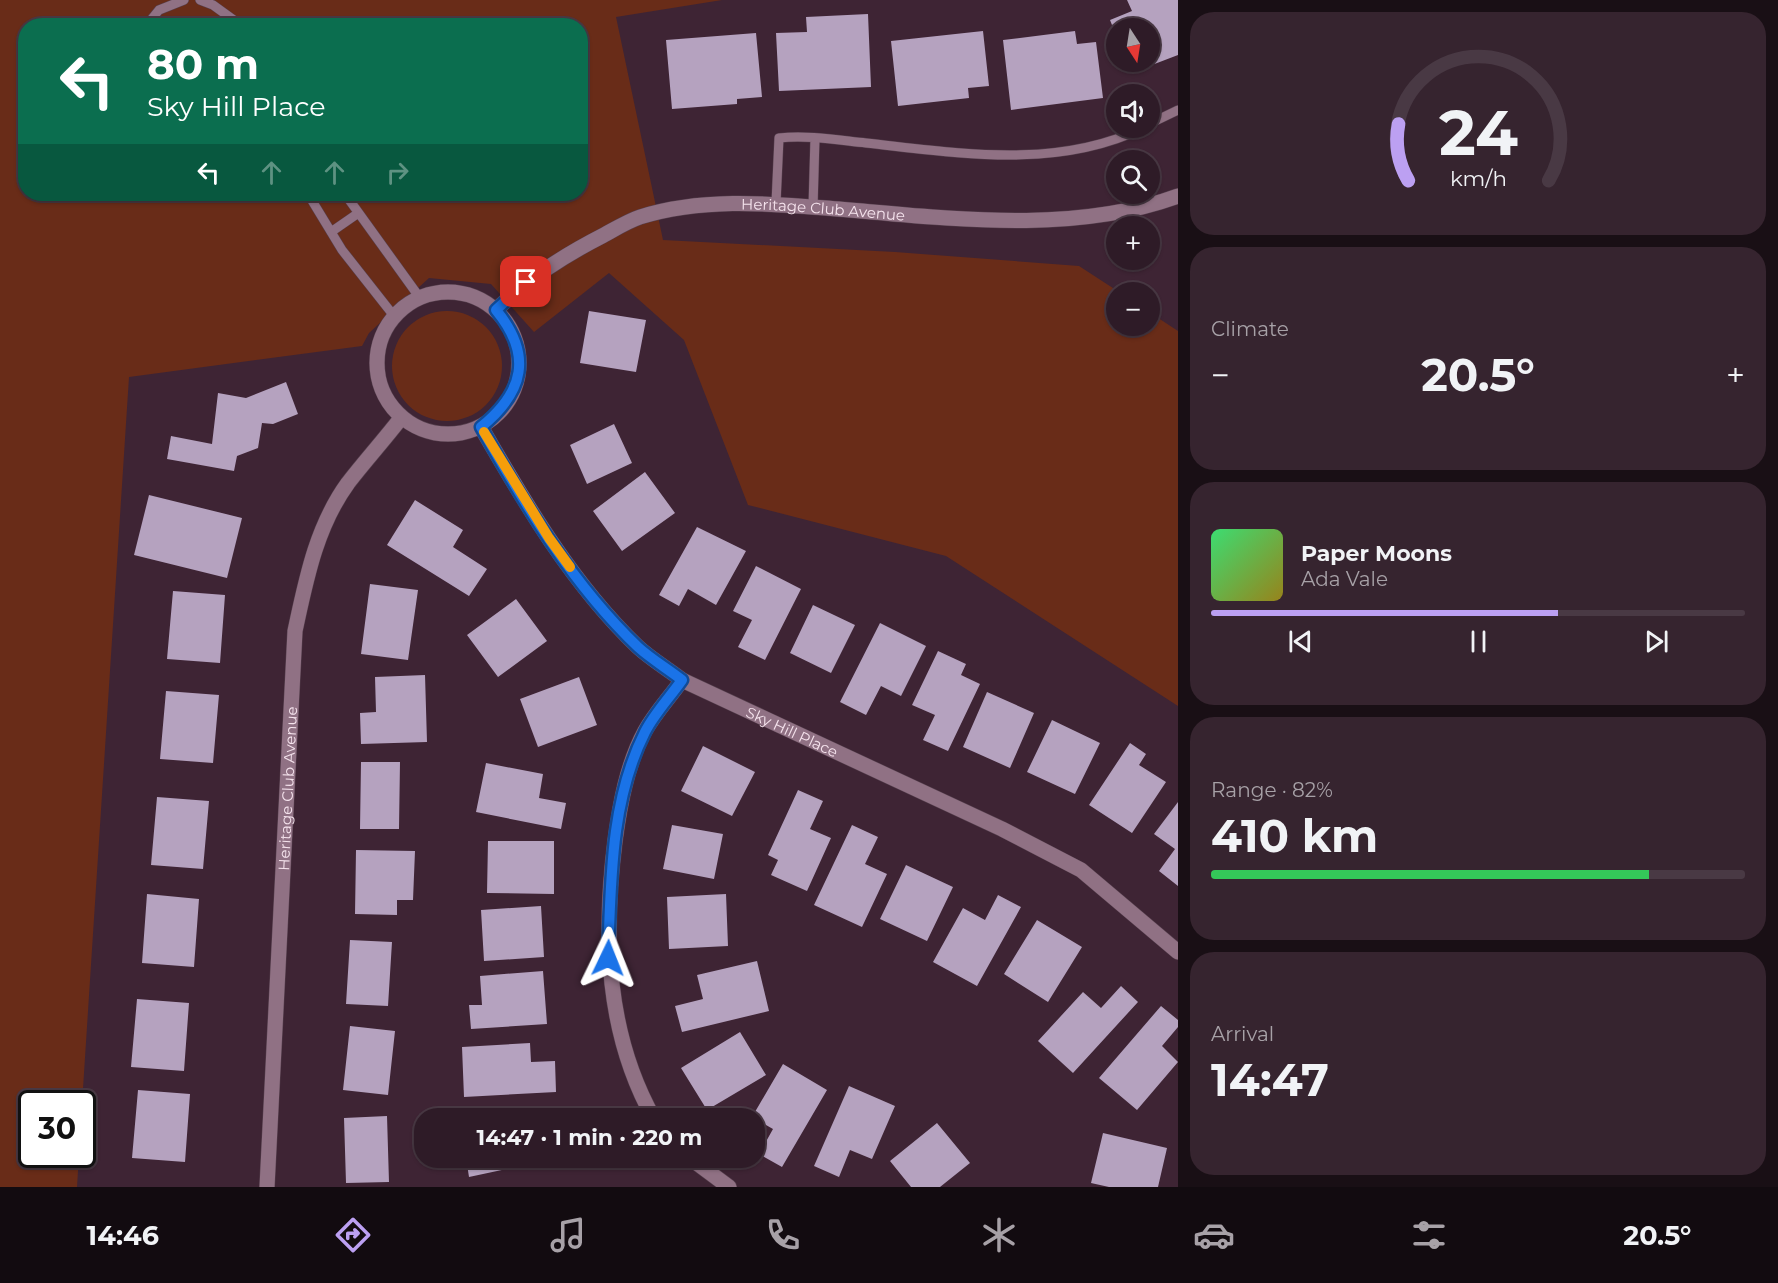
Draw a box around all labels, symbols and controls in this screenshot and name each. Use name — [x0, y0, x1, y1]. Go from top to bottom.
north arrow — [1106, 18, 1160, 72]
map controls — [1106, 18, 1160, 336]
text: 80 m — [147, 38, 259, 90]
icon: left — [48, 42, 126, 120]
button: sound — [1106, 84, 1160, 138]
text: Sky Hill Place — [147, 90, 325, 123]
text: 24 — [1438, 95, 1518, 171]
button: search — [1106, 150, 1160, 204]
icon: left — [192, 156, 225, 189]
icon: ahead — [255, 156, 288, 189]
icon: ahead — [318, 156, 351, 189]
icon: right — [381, 156, 414, 189]
text: km/h — [1449, 165, 1507, 191]
street label: Heritage Club Avenue — [741, 194, 906, 224]
button: + — [1106, 216, 1160, 270]
pin — [500, 256, 551, 307]
icon: arrive — [509, 265, 542, 298]
button: − — [1106, 282, 1160, 336]
text: Climate — [1211, 317, 1289, 341]
text: 20.5° — [1421, 347, 1535, 402]
text: − — [1211, 355, 1230, 395]
text: + — [1726, 355, 1745, 395]
text: Paper Moons — [1301, 540, 1452, 567]
text: Ada Vale — [1301, 567, 1388, 591]
icon: previous — [1284, 625, 1317, 658]
icon: pause — [1462, 625, 1495, 658]
icon: next — [1640, 625, 1673, 658]
street label: Sky Hill Place — [743, 702, 841, 761]
street label: Heritage Club Avenue — [273, 706, 301, 871]
text: Range · 82% — [1211, 778, 1333, 802]
text: 410 km — [1211, 808, 1378, 863]
position arrow — [576, 926, 640, 990]
text: Arrival — [1211, 1022, 1274, 1046]
text: 14:47 — [1211, 1052, 1329, 1107]
speed limit sign: 30 — [18, 1090, 96, 1168]
text: 14:47 · 1 min · 220 m — [477, 1124, 702, 1151]
icon: directions — [332, 1214, 374, 1256]
icon: music — [547, 1214, 589, 1256]
icon: phone — [762, 1214, 804, 1256]
icon: climate — [978, 1214, 1020, 1256]
icon: car — [1193, 1214, 1235, 1256]
icon: filters — [1408, 1214, 1450, 1256]
text: 14:46 — [87, 1219, 159, 1252]
text: 20.5° — [1623, 1219, 1691, 1252]

